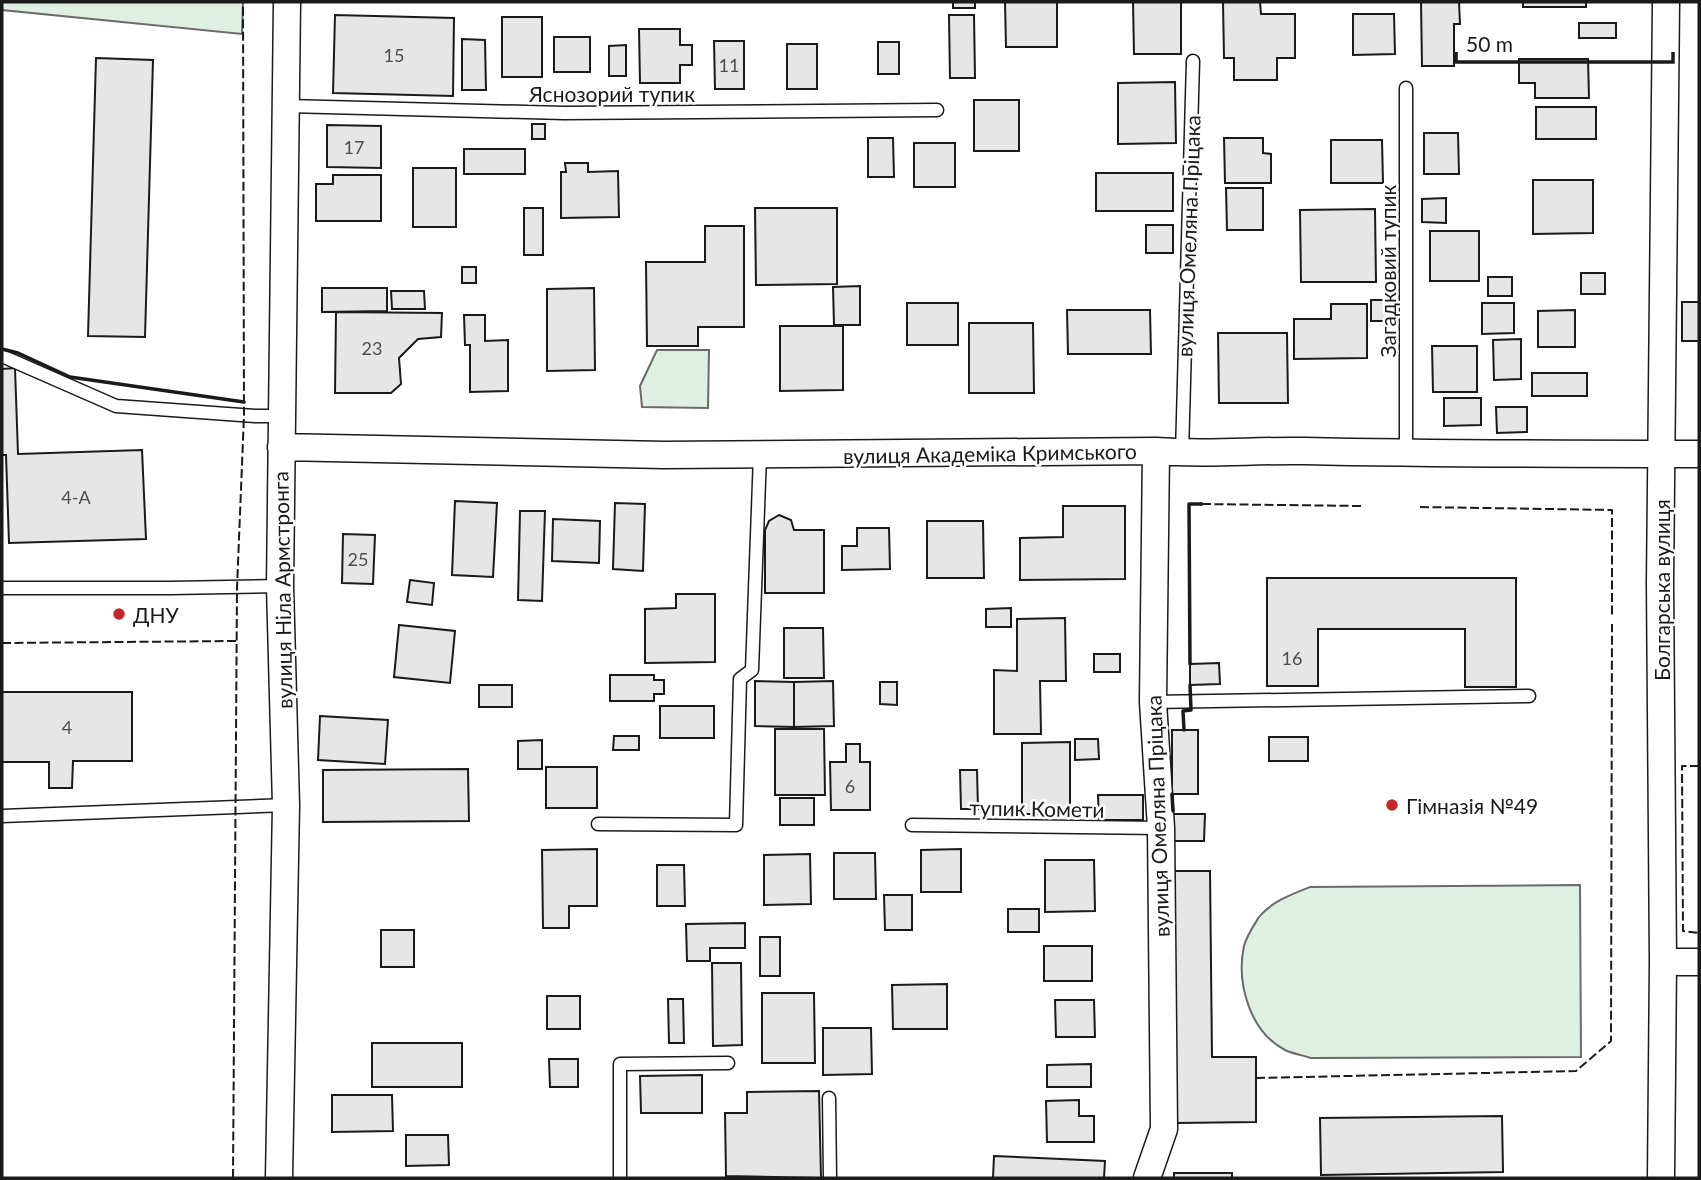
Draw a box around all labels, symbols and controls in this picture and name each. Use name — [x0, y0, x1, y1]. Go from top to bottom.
scale bar — [1456, 21, 1673, 65]
text: 50 m — [1466, 31, 1513, 56]
house number: 15 — [384, 44, 404, 66]
house number: 11 — [719, 54, 739, 76]
street label: Яснозорий тупик — [528, 81, 695, 106]
street label: вулиця Омеляна Пріцака — [1171, 115, 1205, 357]
house number: 17 — [344, 136, 364, 158]
street label: Загадковий тупик — [1375, 184, 1400, 357]
house number: 23 — [362, 337, 382, 359]
street label: вулиця Академіка Кримського — [843, 438, 1137, 468]
street label: вулиця Ніла Армстронга — [267, 471, 297, 709]
house number: 4-А — [61, 486, 91, 508]
street label: Болгарська вулиця — [1649, 499, 1674, 681]
house number: 25 — [348, 548, 368, 570]
place label: ДНУ — [133, 602, 180, 627]
marker: ДНУ — [111, 606, 127, 622]
house number: 16 — [1282, 647, 1302, 669]
street label: вулиця Омеляна Пріцака — [1140, 695, 1174, 937]
house number: 4 — [62, 716, 72, 738]
house number: 6 — [845, 775, 855, 797]
place label: Гімназія №49 — [1406, 793, 1538, 818]
street label: тупик Комети — [969, 794, 1105, 822]
marker: Гімназія №49 — [1384, 797, 1400, 813]

